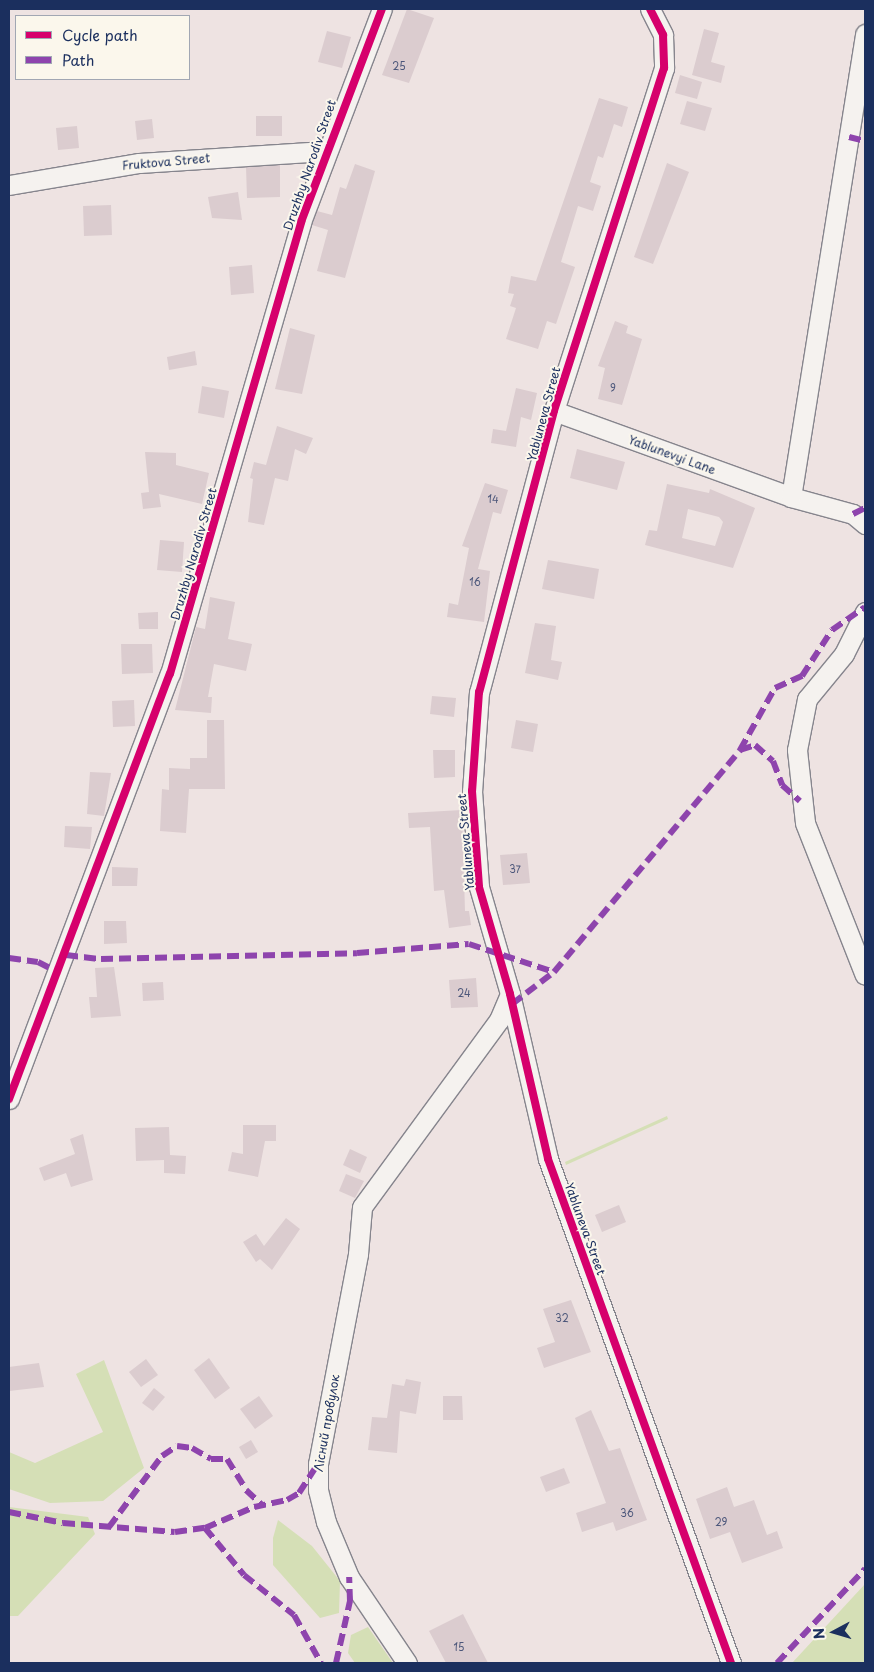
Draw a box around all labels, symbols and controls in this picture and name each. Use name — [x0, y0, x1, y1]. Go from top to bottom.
legend — [15, 15, 190, 80]
text: Cycle path — [62, 23, 138, 46]
text: Path — [62, 48, 94, 71]
house number: 25 — [392, 60, 406, 72]
street label: Druzhby Narodiv Street — [281, 98, 339, 232]
street label: Fruktova Street — [121, 151, 211, 173]
street label: Yabluneva Street — [524, 365, 564, 463]
house number: 9 — [610, 382, 616, 394]
street label: Yablunevyi Lane — [626, 432, 718, 478]
street label: Druzhby Narodiv Street — [168, 486, 220, 622]
house number: 14 — [487, 493, 499, 505]
house number: 16 — [469, 576, 481, 588]
street label: Yabluneva Street — [455, 793, 477, 891]
house number: 37 — [509, 863, 521, 875]
house number: 24 — [457, 987, 471, 999]
street label: Yabluneva Street — [562, 1181, 608, 1277]
house number: 32 — [555, 1312, 569, 1324]
street label: Лісний провулок — [311, 1373, 343, 1473]
house number: 36 — [620, 1507, 634, 1519]
house number: 29 — [715, 1516, 727, 1528]
north arrow — [809, 1607, 859, 1657]
text: N — [808, 1627, 830, 1640]
house number: 15 — [454, 1641, 464, 1653]

